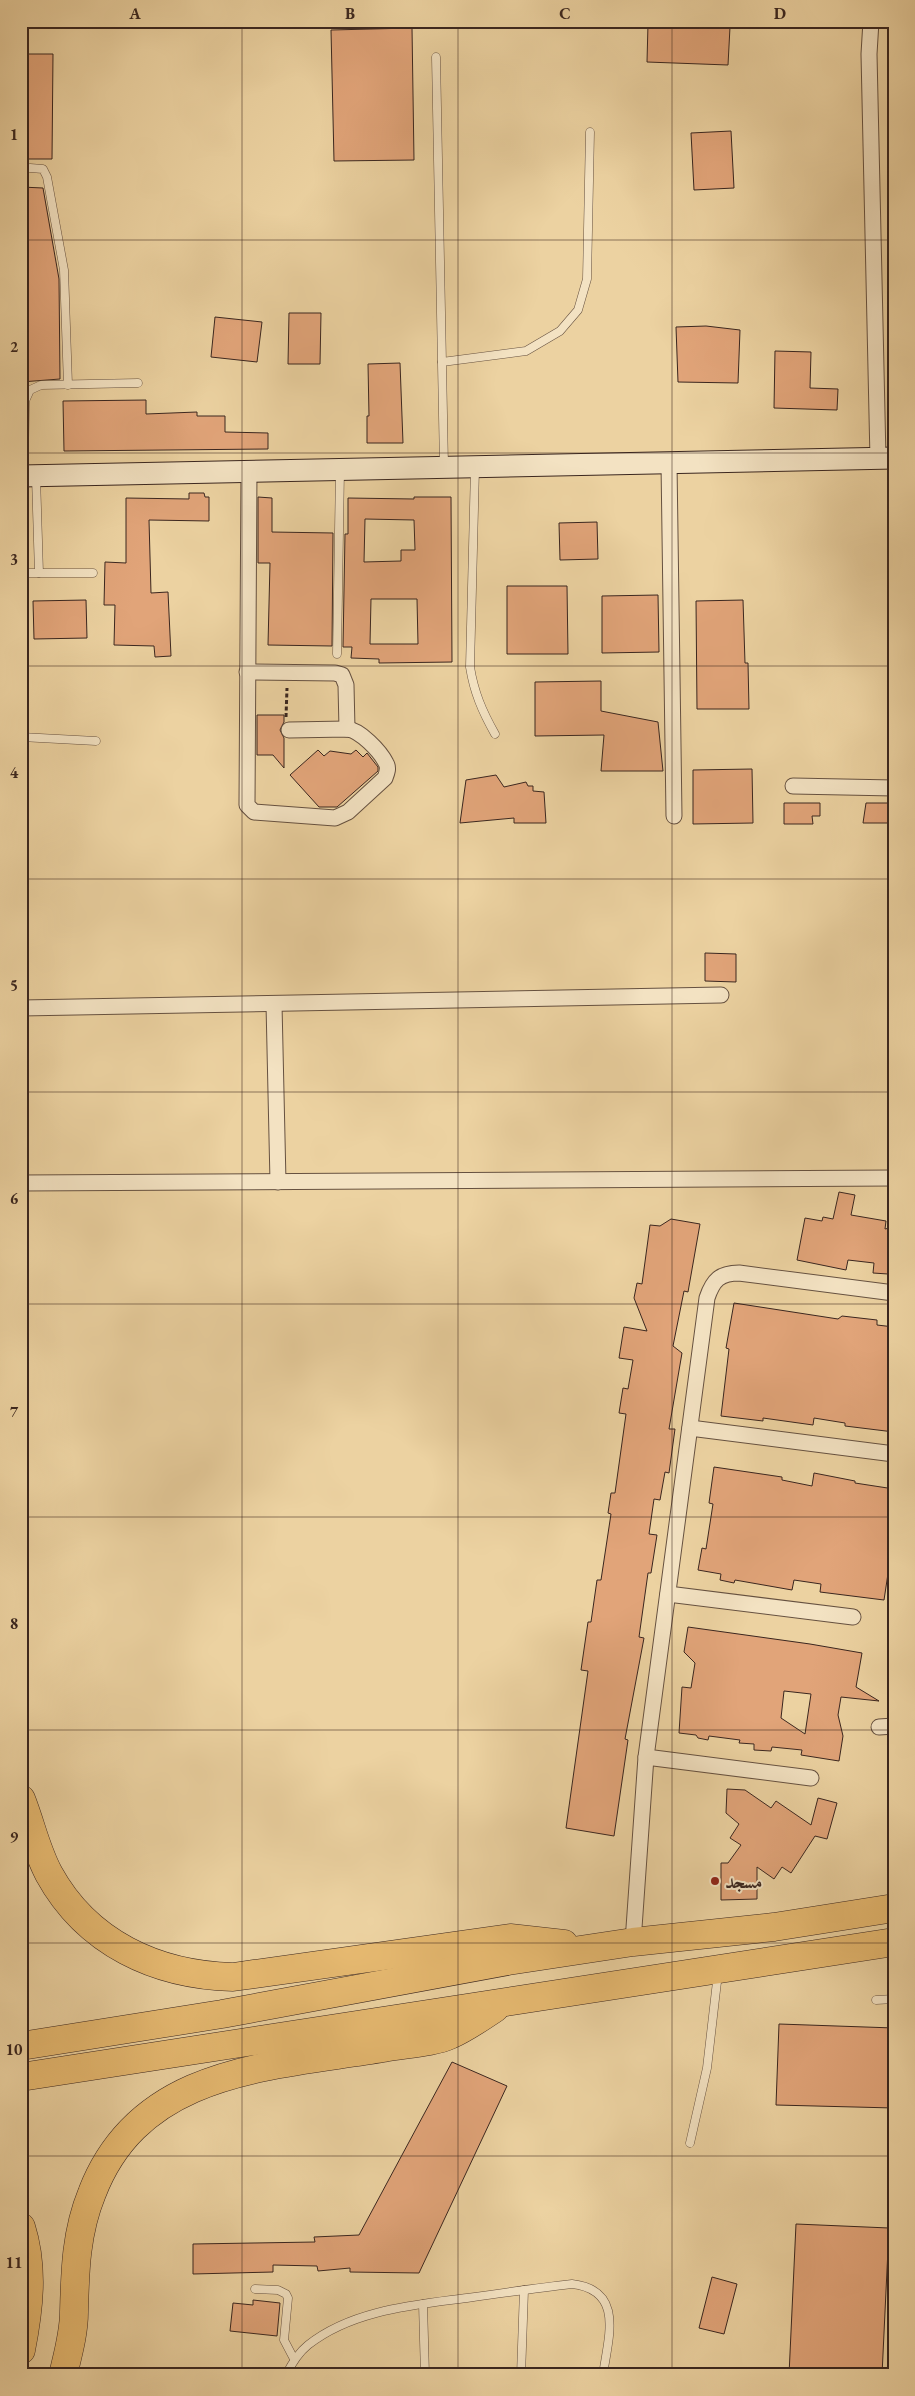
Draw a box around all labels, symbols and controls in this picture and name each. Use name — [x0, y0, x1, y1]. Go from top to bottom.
text: A — [128, 3, 141, 24]
text: B — [345, 3, 355, 24]
text: C — [559, 3, 571, 24]
text: D — [774, 3, 786, 24]
text: 1 — [10, 124, 18, 145]
text: 2 — [10, 336, 19, 357]
text: 3 — [10, 549, 18, 570]
text: 4 — [10, 762, 19, 783]
text: 5 — [10, 975, 18, 996]
text: 6 — [10, 1188, 19, 1209]
text: 7 — [10, 1401, 19, 1422]
text: 8 — [10, 1613, 18, 1634]
text: 9 — [10, 1826, 19, 1847]
place label: مسجد — [725, 1869, 762, 1894]
marker: مسجد — [709, 1875, 721, 1887]
text: 10 — [6, 2039, 23, 2060]
text: 11 — [6, 2252, 22, 2273]

